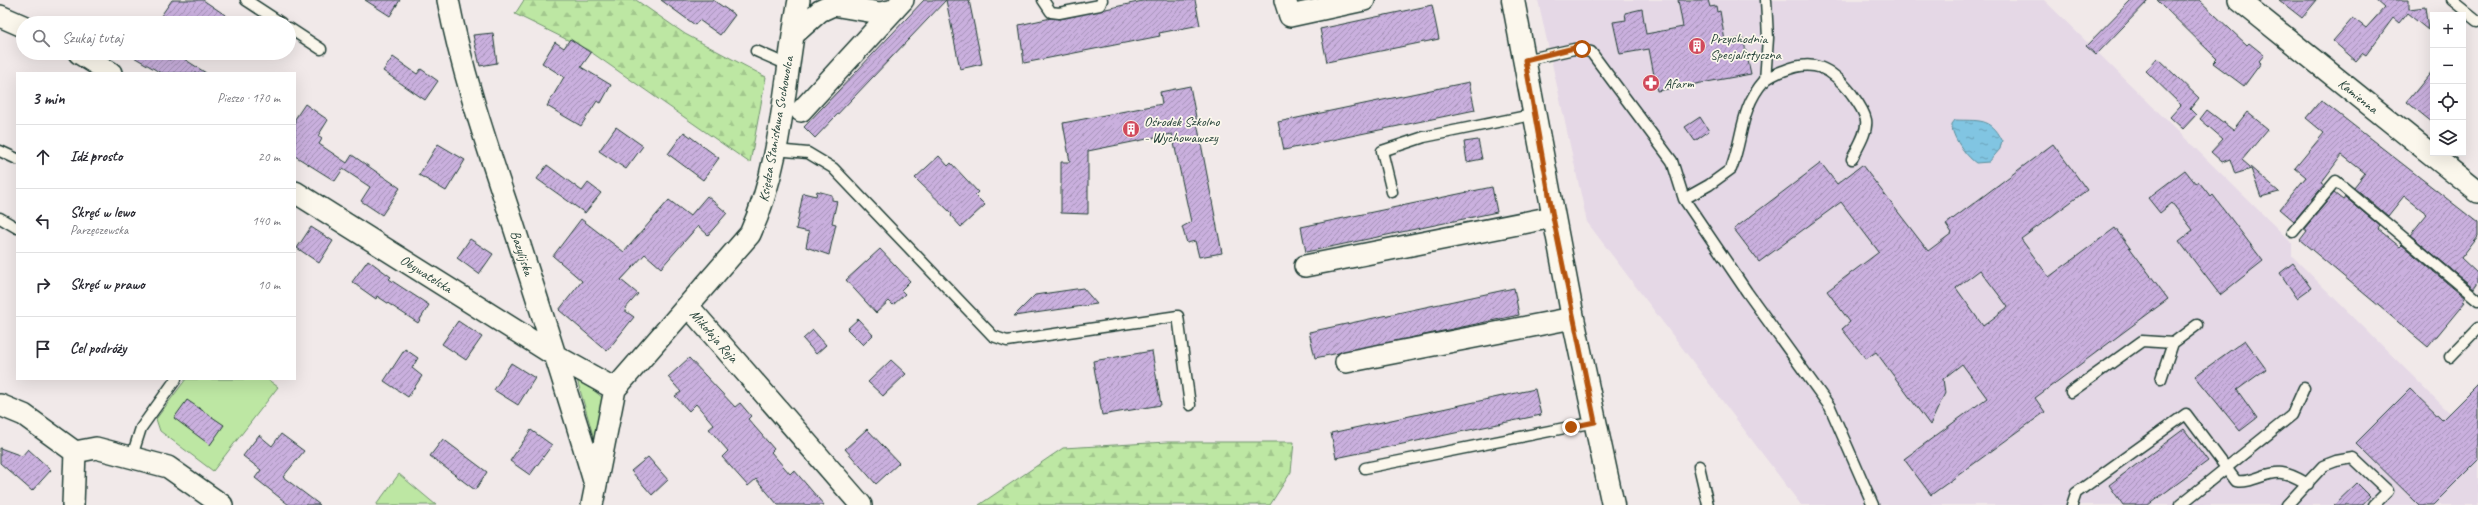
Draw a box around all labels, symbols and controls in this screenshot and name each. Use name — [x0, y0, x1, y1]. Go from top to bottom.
map controls — [2430, 12, 2466, 156]
button: + — [2430, 12, 2466, 48]
search box — [16, 16, 296, 60]
icon: search — [30, 27, 52, 49]
text: Szukaj tutaj — [62, 29, 123, 48]
place label: Przychodnia Specjalistyczna — [1710, 30, 1782, 63]
building icon: Przychodnia Specjalistyczna — [1687, 36, 1707, 56]
route start — [1573, 40, 1591, 58]
button: − — [2430, 48, 2466, 84]
street label: Księdza Stanisława Suchowolca — [755, 54, 797, 203]
pharmacy icon: Afarm — [1641, 73, 1661, 93]
place label: Afarm — [1664, 75, 1695, 92]
street label: Kamienna — [2335, 75, 2382, 118]
button: locate — [2430, 84, 2466, 120]
text: 3 min — [32, 88, 65, 109]
text: Pieszo · 170 m — [217, 90, 280, 106]
place label: Ośrodek Szkolno - Wychowawczy — [1144, 113, 1220, 146]
building icon: Ośrodek Szkolno - Wychowawczy — [1121, 119, 1141, 139]
button: layers — [2430, 120, 2466, 156]
icon: ahead — [32, 146, 54, 168]
text: Idź prosto — [70, 147, 123, 166]
text: 20 m — [258, 149, 280, 165]
text: Skręć w lewo — [70, 203, 135, 222]
icon: left — [32, 210, 54, 232]
text: 140 m — [252, 213, 280, 229]
text: Parzęczewska — [70, 222, 128, 238]
street label: Bazylijska — [507, 228, 538, 279]
street label: Obywatelska — [397, 251, 456, 297]
icon: right — [32, 274, 54, 296]
text: Skręć w prawo — [70, 275, 145, 294]
text: 10 m — [258, 277, 280, 293]
street label: Mikołaja Reja — [686, 306, 742, 367]
icon: arrive — [32, 338, 54, 360]
text: Cel podróży — [70, 339, 126, 358]
route end — [1562, 418, 1580, 436]

